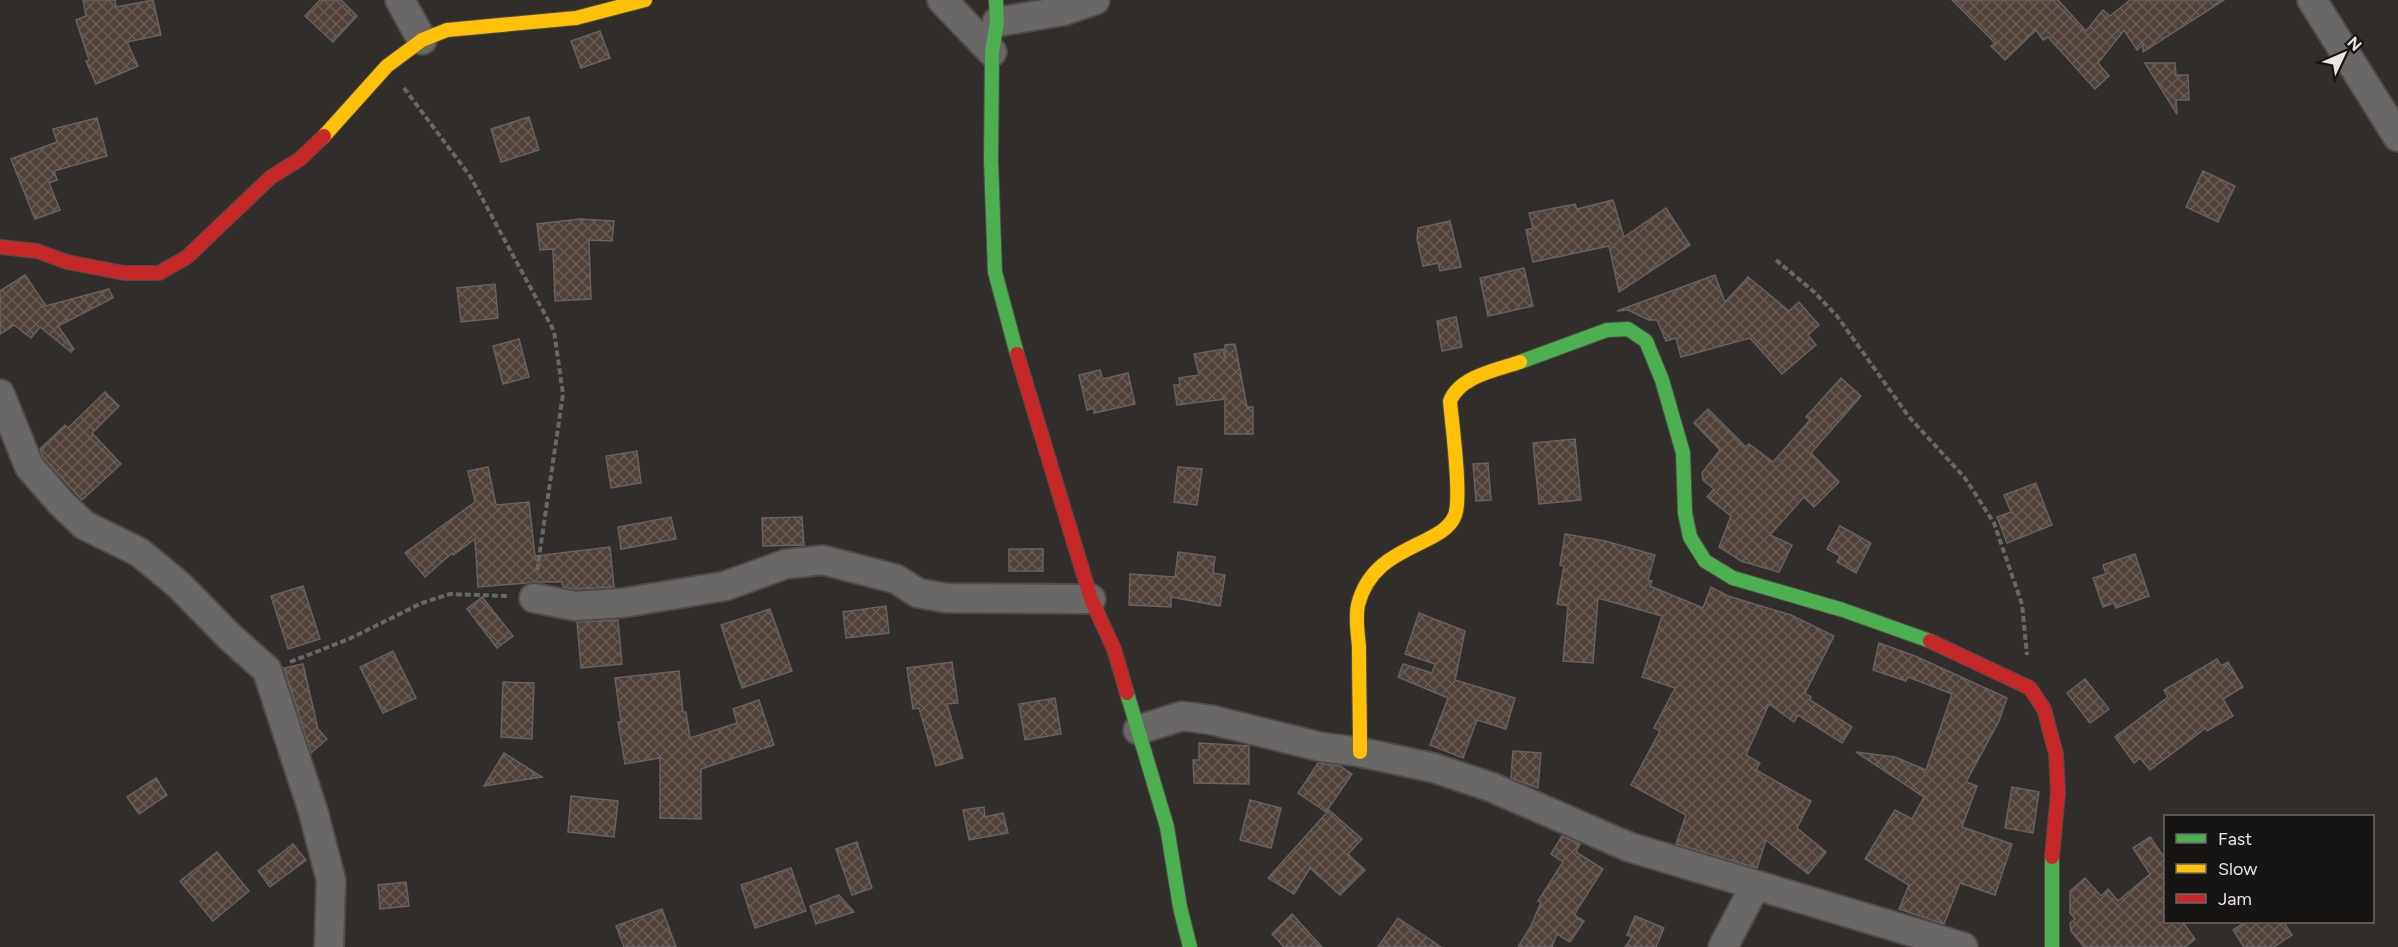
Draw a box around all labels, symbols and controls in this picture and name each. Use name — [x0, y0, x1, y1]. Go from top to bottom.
north arrow — [2314, 24, 2374, 84]
text: N — [2343, 33, 2366, 55]
legend — [2164, 815, 2374, 923]
text: Fast — [2218, 828, 2252, 850]
text: Slow — [2218, 858, 2257, 880]
text: Jam — [2218, 888, 2252, 910]

